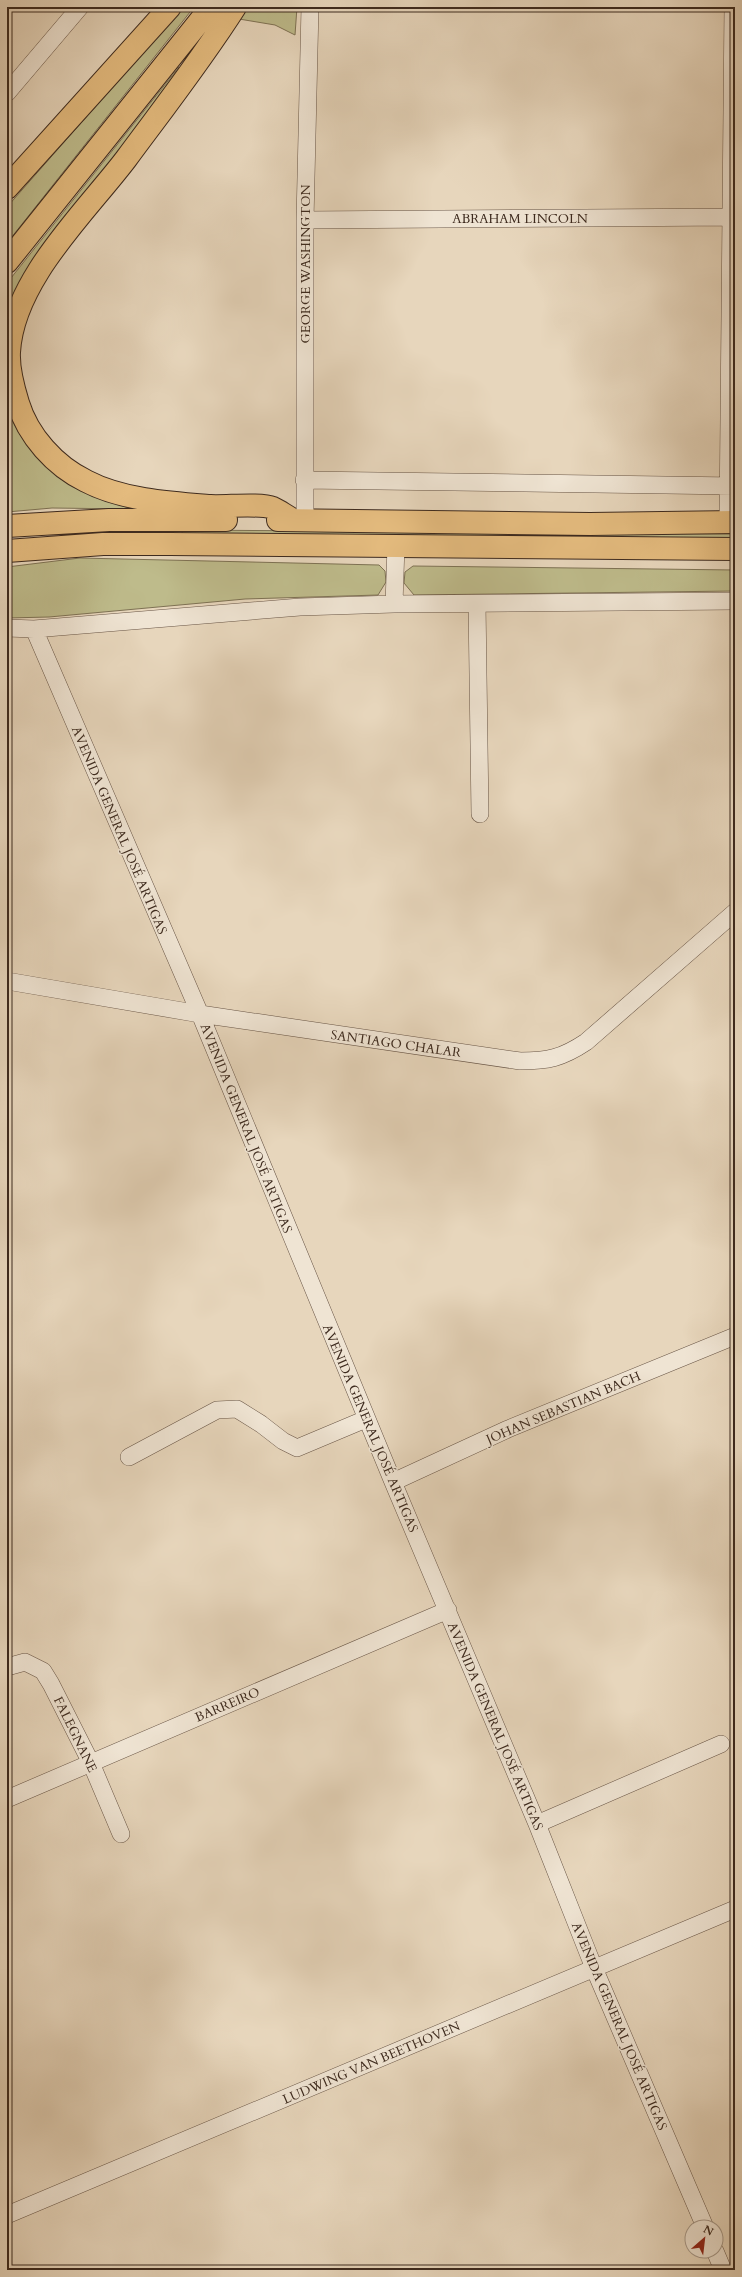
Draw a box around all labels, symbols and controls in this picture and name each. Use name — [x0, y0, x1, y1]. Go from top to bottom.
street label: GEORGE WASHINGTON — [297, 184, 315, 344]
street label: ABRAHAM LINCOLN — [452, 210, 588, 228]
street label: AVENIDA GENERAL JOSÉ ARTIGAS — [67, 723, 171, 937]
street label: AVENIDA GENERAL JOSÉ ARTIGAS — [196, 1021, 296, 1236]
street label: SANTIAGO CHALAR — [330, 1026, 462, 1062]
street label: AVENIDA GENERAL JOSÉ ARTIGAS — [318, 1321, 422, 1535]
street label: JOHAN SEBASTIAN BACH — [482, 1367, 644, 1449]
street label: AVENIDA GENERAL JOSÉ ARTIGAS — [443, 1619, 547, 1833]
street label: BARREIRO — [192, 1683, 263, 1727]
street label: FALEGNANE — [49, 1694, 101, 1775]
street label: AVENIDA GENERAL JOSÉ ARTIGAS — [567, 1919, 671, 2133]
street label: LUDWING VAN BEETHOVEN — [280, 2017, 463, 2109]
north arrow — [684, 2219, 724, 2259]
text: N — [701, 2222, 717, 2240]

